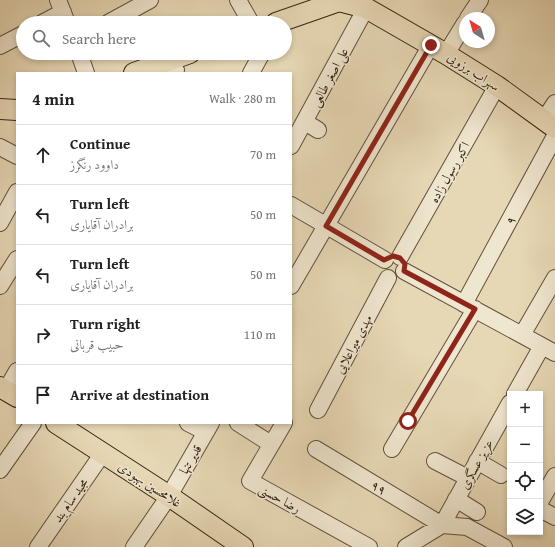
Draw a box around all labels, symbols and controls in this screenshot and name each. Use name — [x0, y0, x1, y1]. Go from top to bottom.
north arrow — [459, 12, 495, 48]
search box — [16, 16, 292, 60]
icon: search — [30, 27, 52, 49]
text: Search here — [62, 28, 136, 49]
route end — [422, 36, 440, 54]
street label: علی اصغر طالعی — [306, 44, 354, 111]
street label: سهراب برزویی — [443, 47, 504, 96]
text: 4 min — [32, 86, 74, 111]
text: Walk · 280 m — [209, 89, 276, 108]
text: Continue — [70, 133, 131, 154]
street label: اکبر رسول زاده — [424, 138, 475, 206]
icon: ahead — [32, 144, 54, 166]
text: 70 m — [250, 145, 276, 164]
text: داوود رنگرز — [70, 155, 119, 174]
text: Turn left — [70, 193, 129, 214]
icon: left — [32, 204, 54, 226]
text: 50 m — [250, 205, 276, 224]
street label: ۹ — [500, 212, 521, 228]
text: برادران آقایاری — [70, 215, 133, 234]
text: Turn left — [70, 253, 129, 274]
icon: left — [32, 264, 54, 286]
text: 50 m — [250, 265, 276, 284]
text: برادران آقایاری — [70, 275, 133, 294]
street label: مهدی میراعلایی — [330, 311, 377, 377]
text: Turn right — [70, 313, 141, 334]
icon: right — [32, 324, 54, 346]
text: 110 m — [244, 325, 276, 344]
text: حبیب قربانی — [70, 335, 124, 354]
icon: arrive — [32, 384, 54, 406]
text: Arrive at destination — [70, 384, 209, 405]
map controls — [507, 391, 543, 535]
button: + — [507, 391, 543, 427]
route start — [399, 412, 417, 430]
button: − — [507, 427, 543, 463]
street label: عزیز عسگری — [455, 436, 498, 493]
street label: قدیر تنها — [174, 441, 206, 477]
street label: غلامحسین بهبودی — [114, 457, 185, 512]
button: locate — [507, 463, 543, 499]
street label: مجید سام بند — [48, 474, 94, 528]
street label: ۹۹ — [367, 475, 390, 499]
street label: رضا حسنی — [255, 479, 304, 518]
button: layers — [507, 499, 543, 535]

